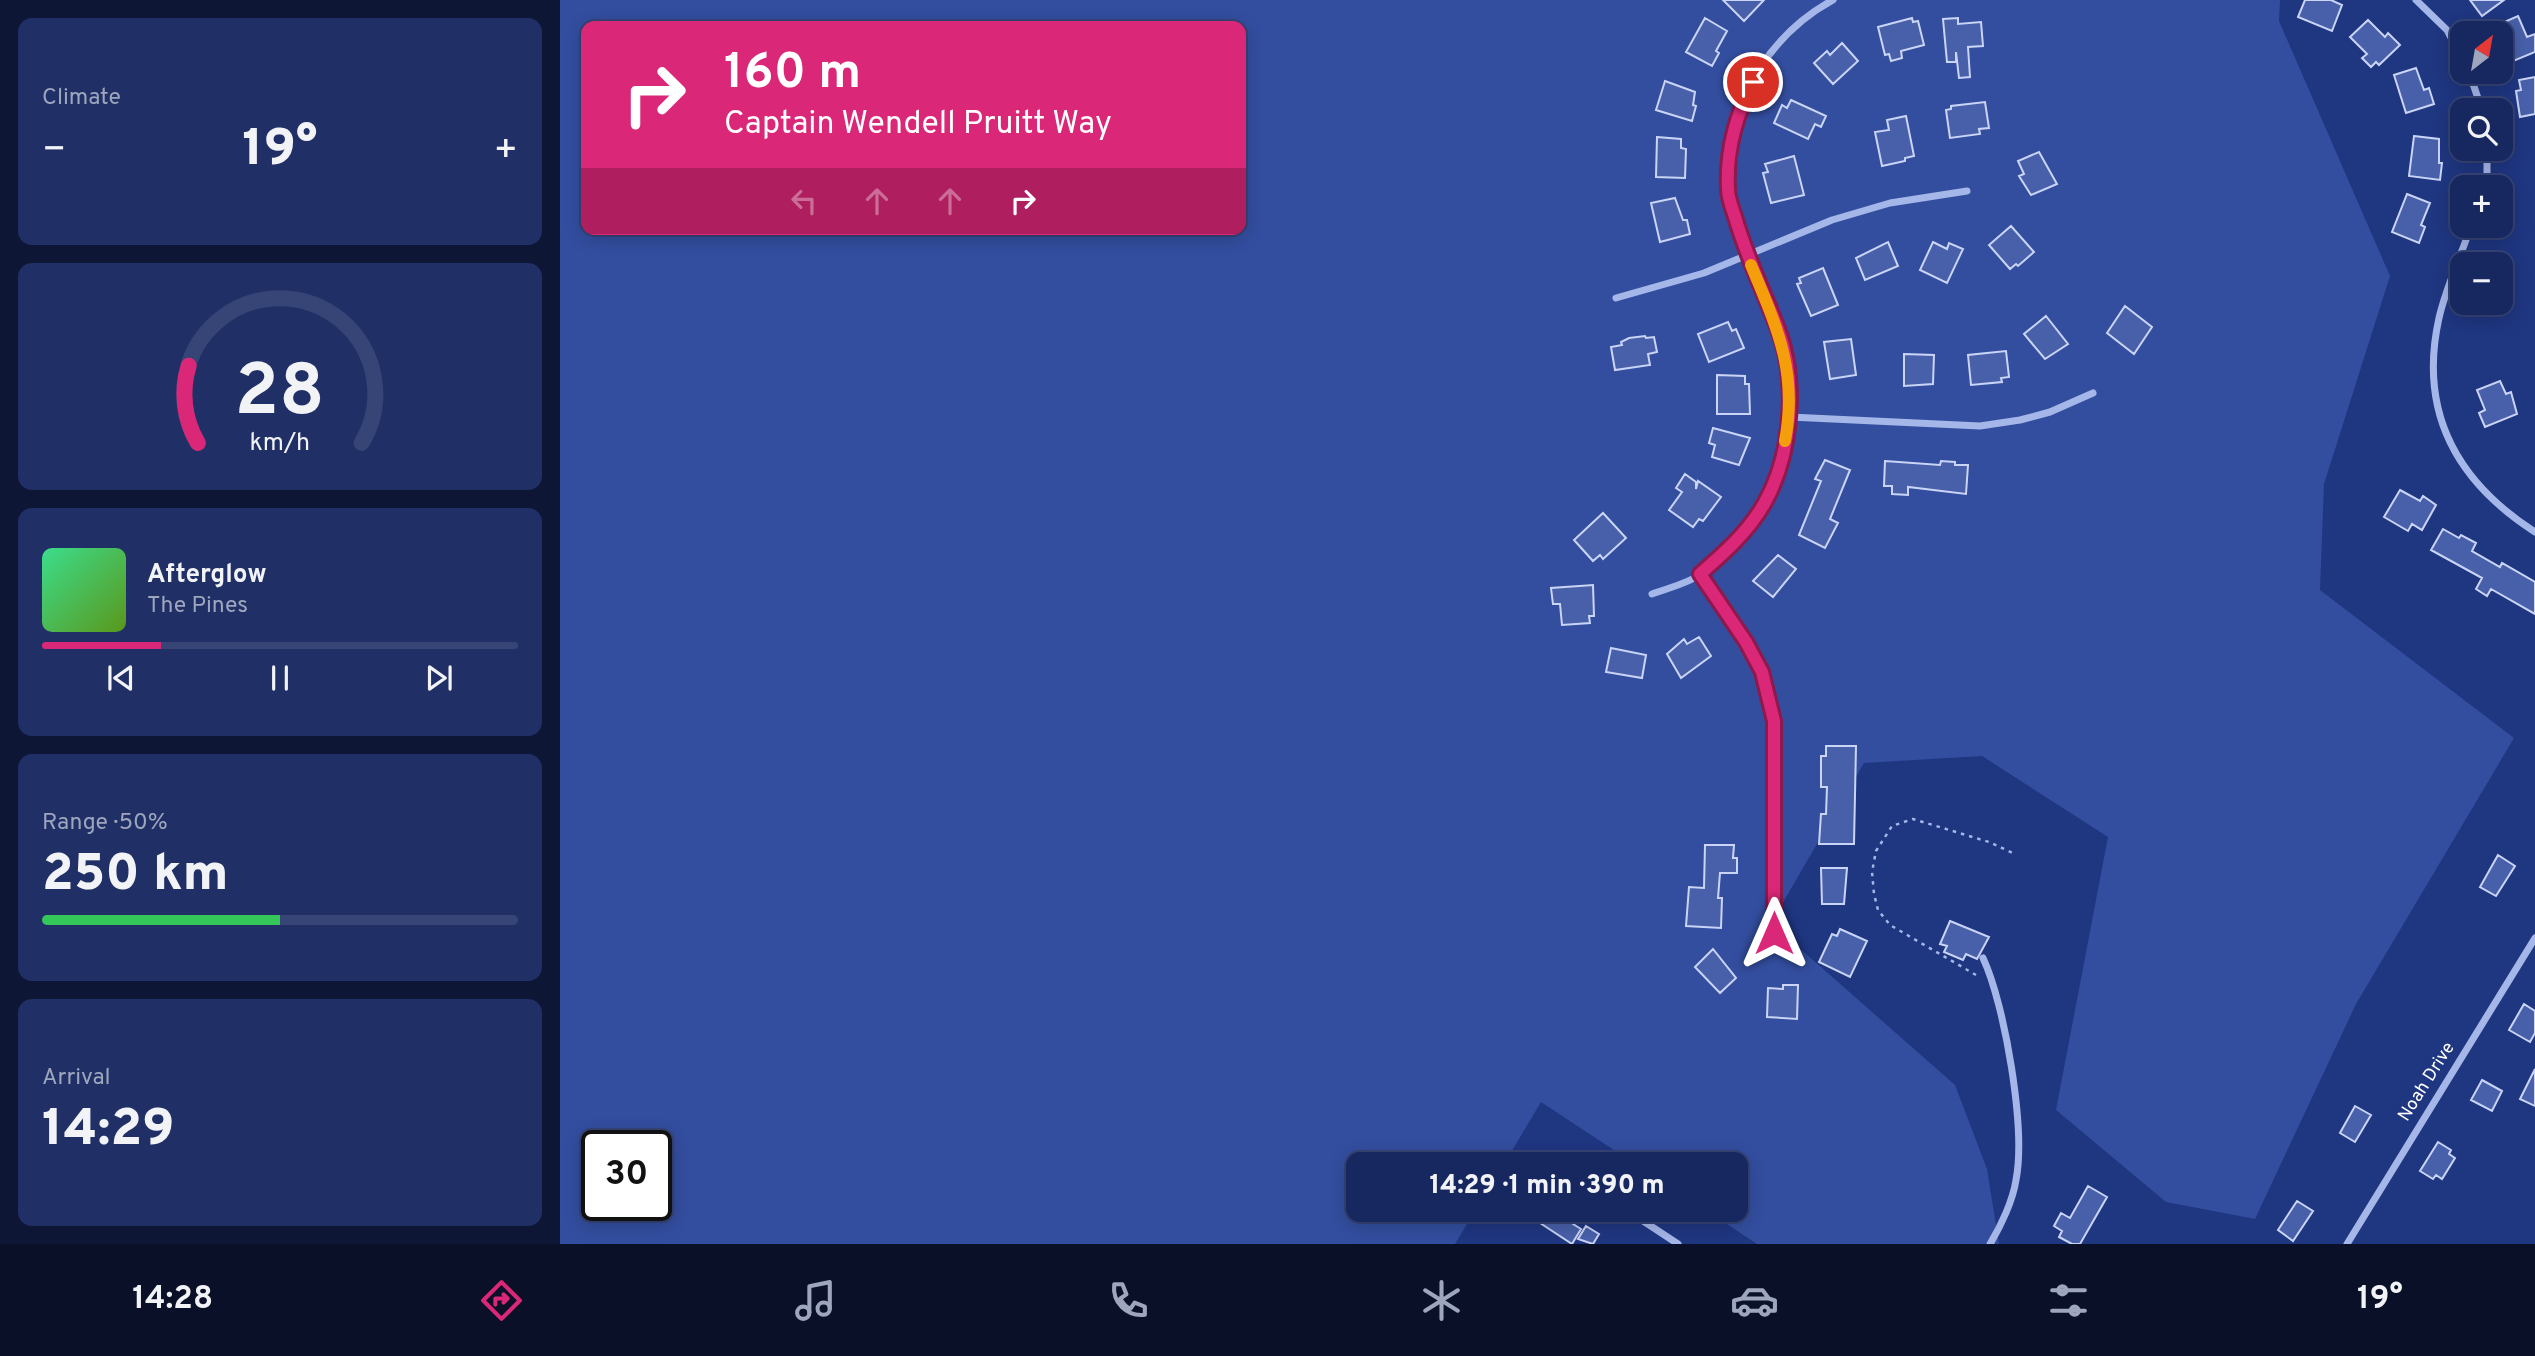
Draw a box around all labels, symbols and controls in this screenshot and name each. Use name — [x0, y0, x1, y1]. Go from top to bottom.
north arrow — [2450, 21, 2513, 84]
map controls — [2450, 21, 2513, 315]
text: 160 m — [724, 44, 861, 106]
icon: right — [609, 49, 700, 140]
pin — [1723, 52, 1783, 112]
icon: arrive — [1734, 63, 1772, 101]
text: Climate — [42, 84, 121, 113]
button: search — [2450, 98, 2513, 161]
text: Captain Wendell Pruitt Way — [724, 105, 1112, 145]
text: 19° — [242, 118, 318, 184]
text: − — [42, 127, 67, 176]
text: + — [493, 127, 518, 176]
button: + — [2450, 175, 2513, 238]
icon: left — [785, 182, 823, 220]
icon: ahead — [858, 182, 896, 220]
icon: ahead — [931, 182, 969, 220]
icon: right — [1004, 182, 1042, 220]
button: − — [2450, 252, 2513, 315]
text: 28 — [235, 349, 325, 441]
text: km/h — [250, 428, 310, 460]
text: Afterglow — [147, 559, 267, 592]
text: The Pines — [147, 592, 248, 621]
icon: previous — [102, 659, 140, 697]
icon: pause — [261, 659, 299, 697]
icon: next — [420, 659, 458, 697]
text: Range · 50% — [42, 809, 168, 838]
text: 250 km — [42, 843, 229, 909]
position arrow — [1737, 896, 1811, 970]
street label: Noah Drive — [2394, 1038, 2460, 1126]
text: Arrival — [42, 1064, 111, 1093]
text: 14:29 — [42, 1098, 174, 1164]
speed limit sign: 30 — [581, 1130, 672, 1221]
text: 14:29 · 1 min · 390 m — [1429, 1170, 1665, 1203]
icon: directions — [477, 1276, 526, 1325]
icon: music — [791, 1276, 840, 1325]
icon: phone — [1104, 1276, 1153, 1325]
icon: climate — [1417, 1276, 1466, 1325]
icon: car — [1730, 1276, 1779, 1325]
icon: filters — [2044, 1276, 2093, 1325]
text: 14:28 — [132, 1280, 213, 1320]
text: 19° — [2357, 1280, 2403, 1320]

